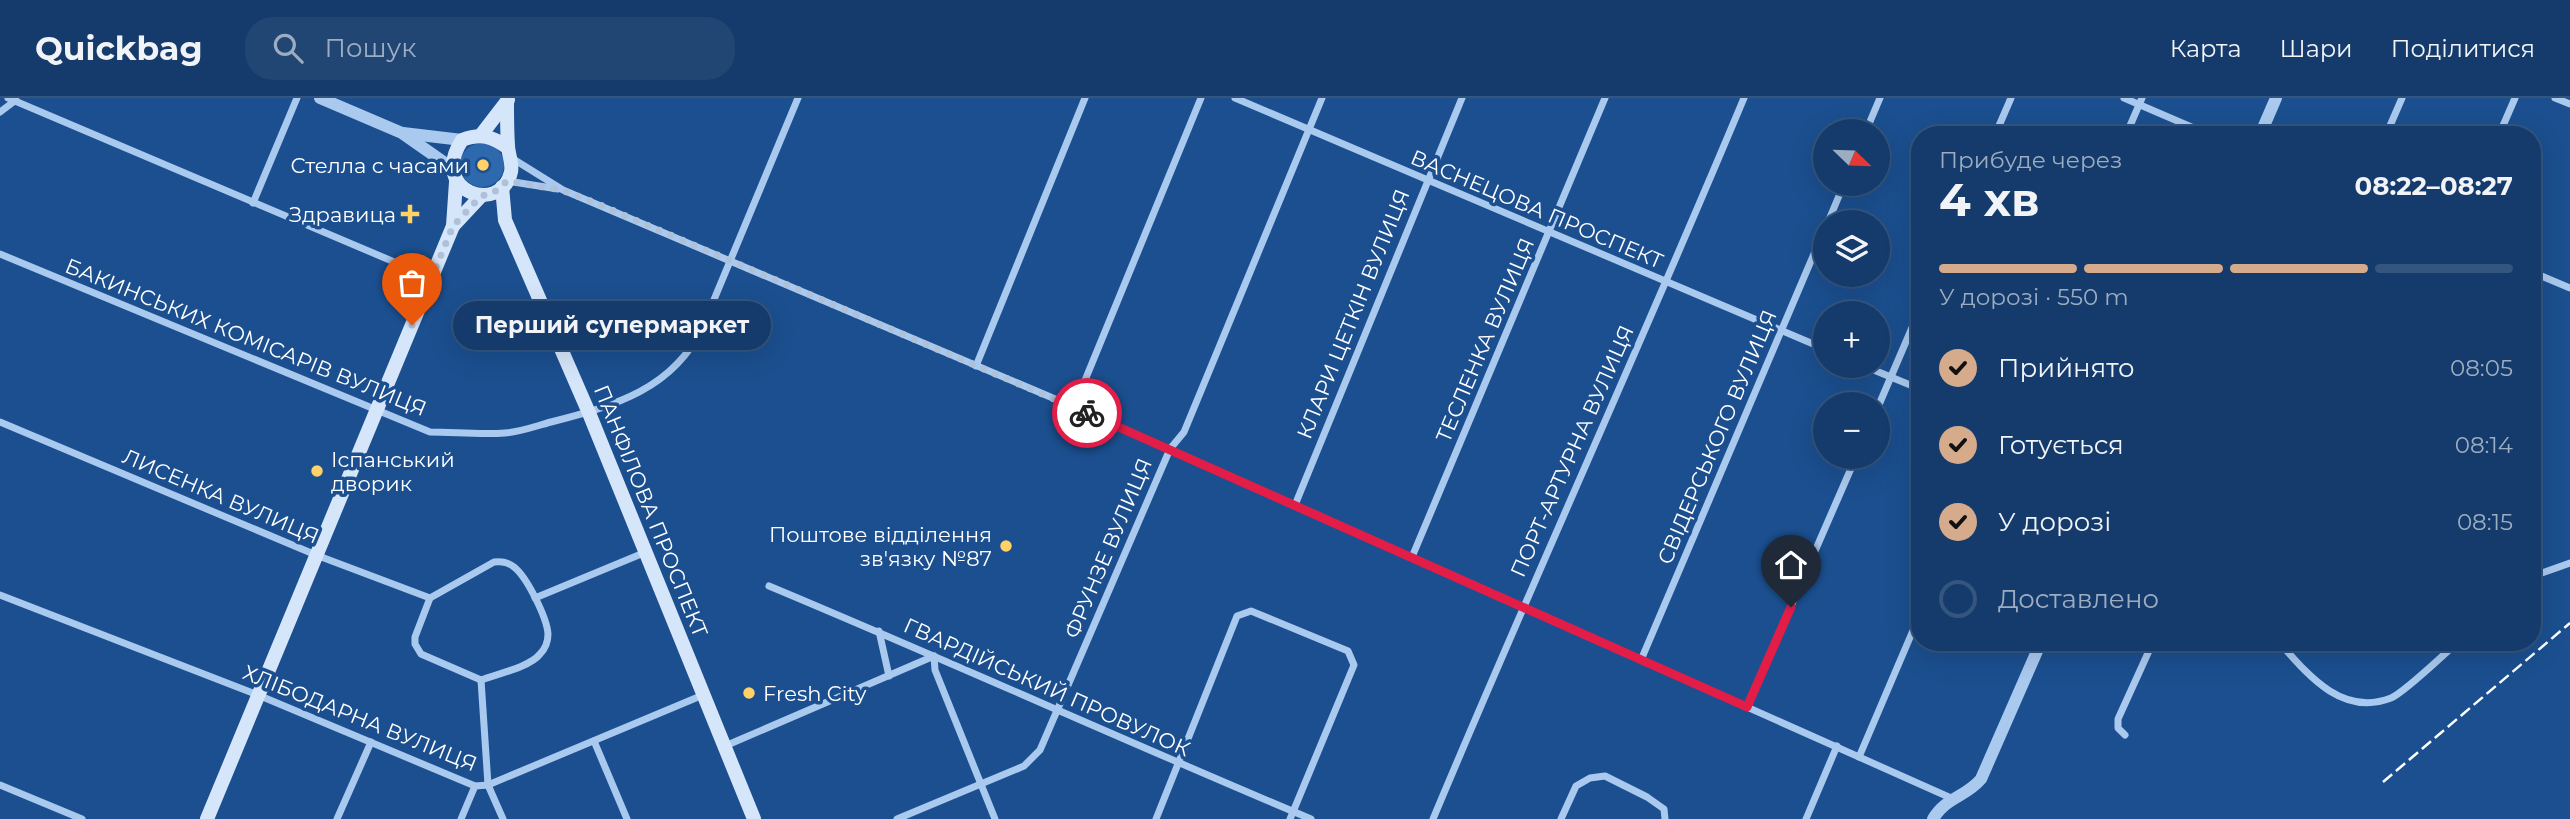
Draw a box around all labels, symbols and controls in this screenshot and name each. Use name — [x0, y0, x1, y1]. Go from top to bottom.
search box — [245, 17, 735, 80]
text: Quickbag — [35, 28, 203, 68]
icon: search — [269, 29, 307, 67]
text: Пошук — [325, 32, 416, 64]
text: Карта — [2170, 34, 2241, 63]
text: Шари — [2279, 34, 2353, 63]
text: Поділитися — [2391, 34, 2535, 63]
north arrow — [1813, 119, 1890, 196]
map controls — [1813, 119, 1890, 469]
street label: ВАСНЕЦОВА ПРОСПЕКТ — [1407, 144, 1668, 274]
text: Прибуде через — [1939, 146, 2122, 174]
place label: Стелла с часами — [291, 153, 469, 178]
marker: Стелла с часами — [475, 157, 491, 173]
text: 08:22–08:27 — [2355, 170, 2513, 202]
text: 4 хв — [1939, 171, 2040, 228]
street label: КЛАРИ ЦЕТКІН ВУЛИЦЯ — [1291, 186, 1415, 442]
place label: Здравица — [289, 202, 396, 227]
marker: Здравица — [402, 206, 418, 222]
button: layers — [1813, 210, 1890, 287]
street label: ТЕСЛЕНКА ВУЛИЦЯ — [1431, 234, 1539, 446]
street label: БАКИНСЬКИХ КОМІСАРІВ ВУЛИЦЯ — [62, 253, 430, 421]
pin — [382, 253, 442, 325]
icon: bag — [393, 264, 431, 302]
text: У дорозі · 550 m — [1939, 283, 2129, 311]
callout: Перший супермаркет — [454, 300, 772, 350]
button: + — [1813, 301, 1890, 378]
street label: СВІДЕРСЬКОГО ВУЛИЦЯ — [1652, 306, 1782, 568]
text: Перший супермаркет — [475, 311, 749, 339]
street label: ПОРТ-АРТУРНА ВУЛИЦЯ — [1505, 321, 1639, 581]
icon: check — [1939, 349, 1977, 387]
text: Прийнято — [1998, 352, 2135, 384]
text: 08:05 — [2450, 354, 2513, 382]
courier — [1052, 378, 1122, 448]
street label: ПАНФІЛОВА ПРОСПЕКТ — [589, 381, 713, 641]
button: − — [1813, 392, 1890, 469]
icon: bike — [1068, 394, 1106, 432]
icon: check — [1939, 426, 1977, 464]
text: Готується — [1998, 429, 2124, 461]
text: 08:14 — [2455, 431, 2513, 459]
street label: ЛИСЕНКА ВУЛИЦЯ — [119, 443, 323, 549]
place label: Іспанський дворик — [331, 447, 455, 496]
street label: ФРУНЗЕ ВУЛИЦЯ — [1059, 454, 1157, 642]
marker: Іспанський дворик — [309, 463, 325, 479]
icon: check — [1939, 503, 1977, 541]
text: У дорозі — [1998, 506, 2111, 538]
text: 08:15 — [2457, 508, 2513, 536]
place label: Поштове відділення зв'язку №87 — [769, 522, 992, 571]
pin — [1761, 535, 1821, 607]
marker: Поштове відділення зв'язку №87 — [998, 538, 1014, 554]
icon: home — [1772, 546, 1810, 584]
text: Доставлено — [1998, 583, 2159, 615]
street label: ГВАРДІЙСЬКИЙ ПРОВУЛОК — [900, 612, 1194, 762]
street label: ХЛІБОДАРНА ВУЛИЦЯ — [239, 660, 481, 776]
place label: Fresh City — [763, 681, 867, 706]
marker: Fresh City — [741, 685, 757, 701]

